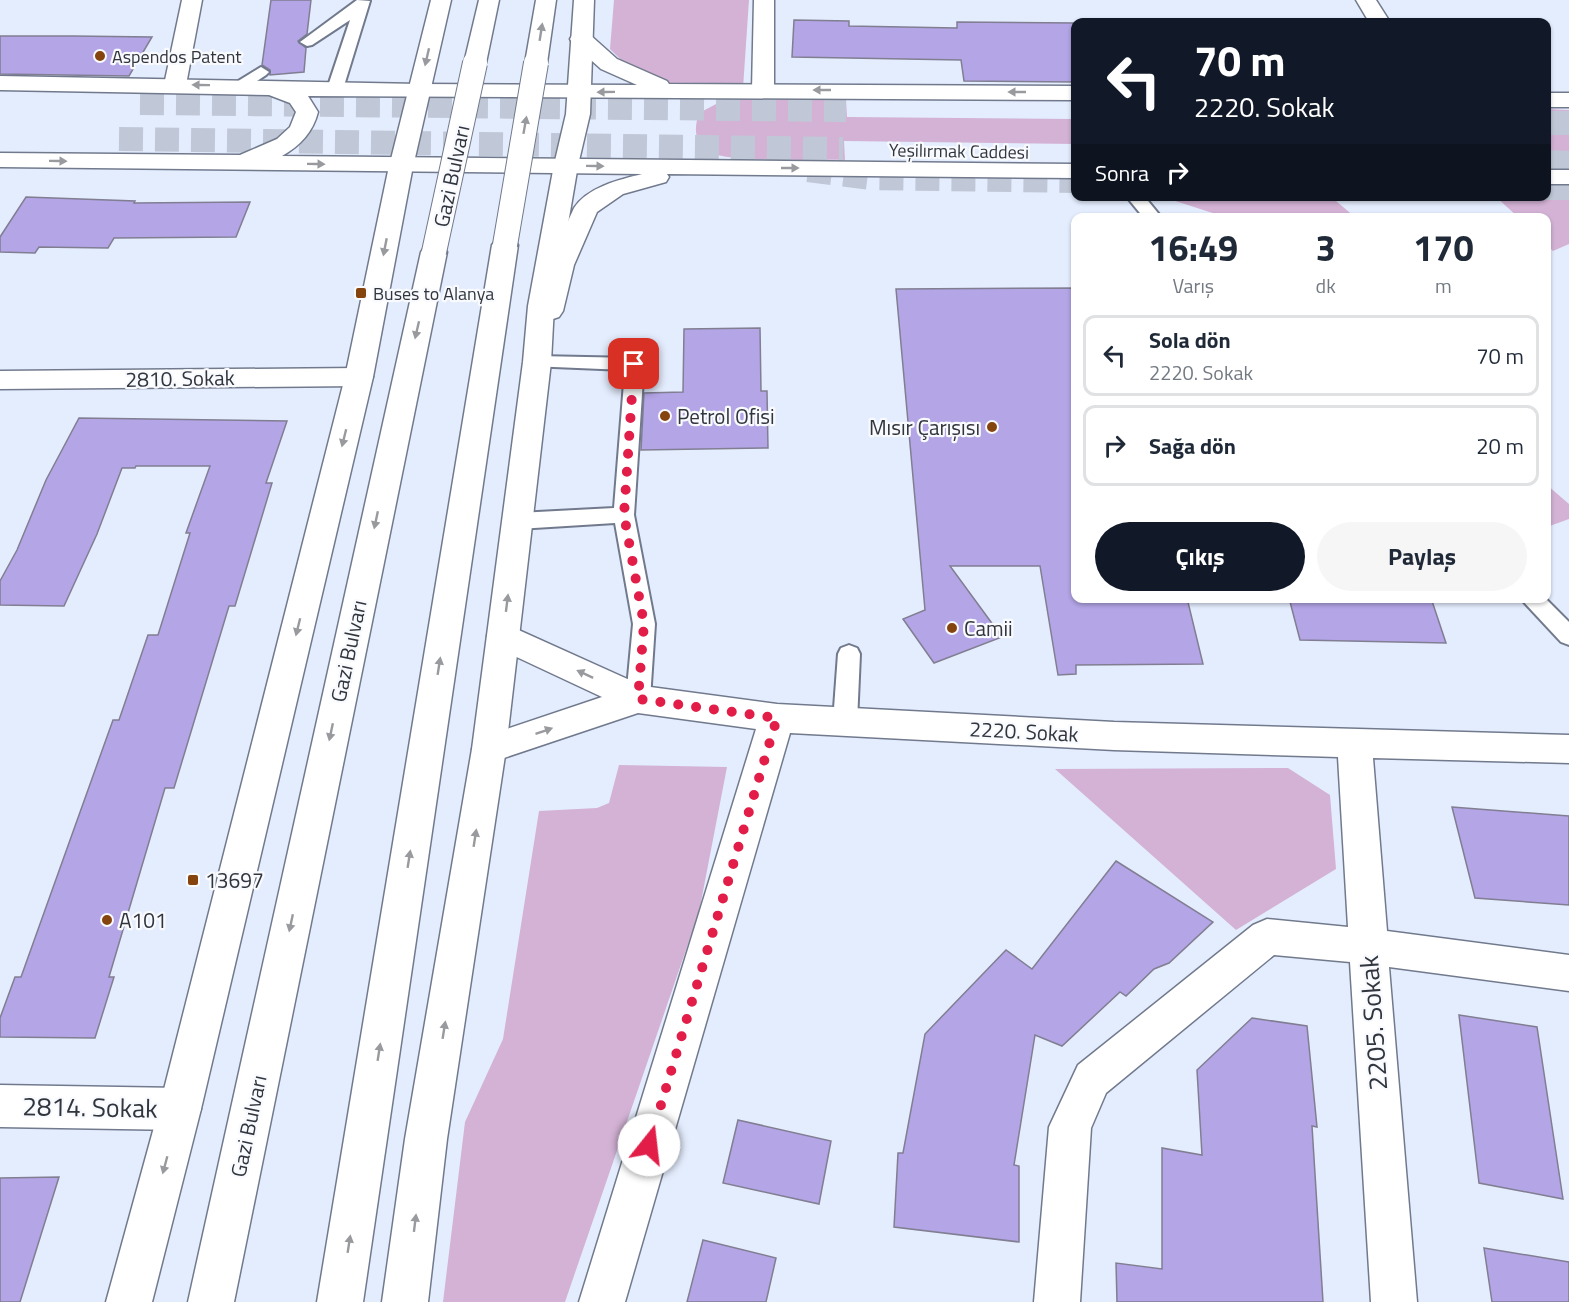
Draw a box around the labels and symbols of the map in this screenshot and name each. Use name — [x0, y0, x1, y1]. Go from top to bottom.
one-way arrow — [536, 22, 545, 41]
place label: Aspendos Patent — [112, 43, 242, 70]
one-way arrow — [422, 48, 432, 66]
marker: Aspendos Patent — [93, 49, 107, 63]
one-way arrow — [192, 81, 211, 90]
one-way arrow — [813, 86, 832, 95]
one-way arrow — [597, 87, 616, 97]
one-way arrow — [1008, 87, 1027, 97]
one-way arrow — [521, 116, 530, 135]
street label: Gazi Bulvarı — [425, 122, 477, 230]
street label: Yeşilırmak Caddesi — [889, 136, 1029, 166]
one-way arrow — [49, 156, 68, 166]
one-way arrow — [307, 159, 326, 169]
one-way arrow — [586, 161, 605, 171]
one-way arrow — [781, 163, 800, 173]
one-way arrow — [380, 238, 389, 257]
place label: Buses to Alanya — [373, 280, 494, 307]
marker: Buses to Alanya — [354, 286, 368, 300]
one-way arrow — [411, 321, 421, 339]
pin — [608, 338, 659, 389]
street label: 2810. Sokak — [125, 361, 235, 395]
place label: Petrol Ofisi — [677, 400, 775, 432]
marker: Petrol Ofisi — [658, 409, 672, 423]
place label: Mısır Çarışısı — [869, 411, 980, 443]
marker: Mısır Çarışısı — [985, 420, 999, 434]
one-way arrow — [339, 429, 349, 447]
one-way arrow — [371, 511, 380, 530]
one-way arrow — [503, 593, 512, 612]
street label: Gazi Bulvarı — [322, 597, 374, 705]
place label: Camii — [964, 612, 1013, 644]
one-way arrow — [292, 618, 302, 636]
marker: Camii — [945, 621, 959, 635]
one-way arrow — [435, 657, 444, 676]
one-way arrow — [577, 670, 594, 679]
street label: 2220. Sokak — [969, 712, 1079, 750]
one-way arrow — [326, 723, 335, 742]
one-way arrow — [535, 725, 553, 735]
one-way arrow — [470, 828, 479, 847]
one-way arrow — [405, 849, 414, 868]
place label: 13697 — [205, 864, 264, 896]
marker: 13697 — [186, 873, 200, 887]
place label: A101 — [119, 904, 167, 936]
marker: A101 — [100, 913, 114, 927]
one-way arrow — [286, 913, 295, 932]
street label: 2205. Sokak — [1349, 954, 1397, 1092]
one-way arrow — [439, 1021, 448, 1040]
one-way arrow — [374, 1042, 383, 1061]
street label: Gazi Bulvarı — [222, 1072, 274, 1180]
street label: 2814. Sokak — [22, 1086, 158, 1128]
position arrow — [617, 1113, 681, 1177]
one-way arrow — [160, 1156, 169, 1174]
one-way arrow — [411, 1214, 420, 1233]
one-way arrow — [344, 1235, 353, 1254]

